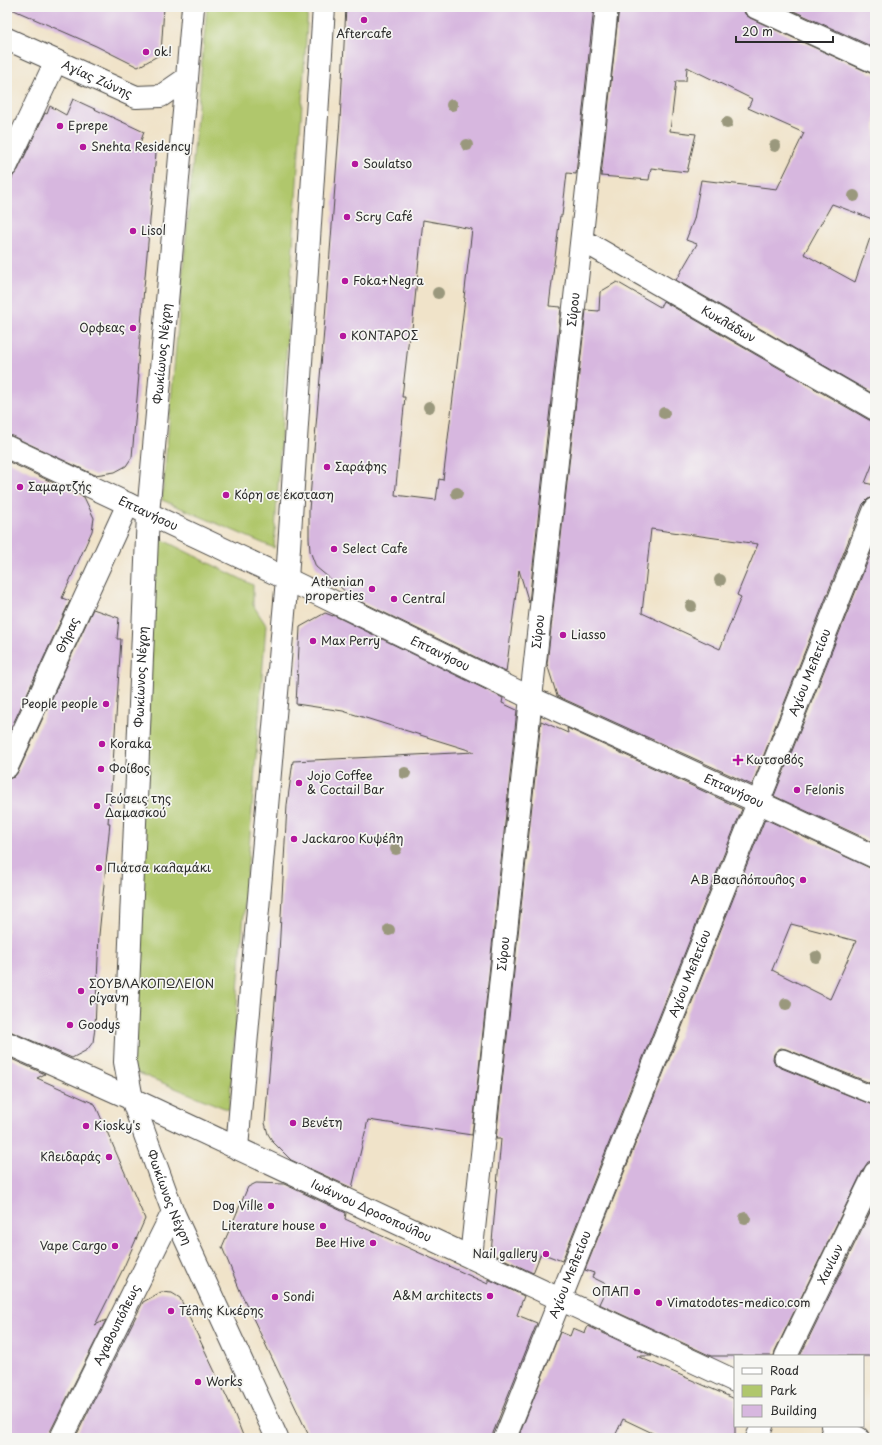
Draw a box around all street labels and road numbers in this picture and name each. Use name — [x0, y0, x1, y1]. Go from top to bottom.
street label: Αγίας Ζώνης — [59, 55, 136, 102]
street label: Σύρου — [562, 291, 584, 327]
street label: Κυκλάδων — [698, 301, 760, 346]
street label: Φωκίωνος Νέγρη — [148, 303, 175, 405]
street label: Επτανήσου — [116, 491, 182, 534]
street label: Σύρου — [526, 613, 548, 649]
street label: Θήρας — [51, 614, 83, 656]
street label: Αγίου Μελετίου — [783, 625, 835, 719]
street label: Φωκίωνος Νέγρη — [129, 626, 151, 728]
street label: Επτανήσου — [408, 631, 474, 675]
street label: Επτανήσου — [701, 768, 767, 812]
street label: Αγίου Μελετίου — [664, 926, 715, 1020]
street label: Σύρου — [492, 936, 513, 972]
street label: Φωκίωνος Νέγρη — [143, 1147, 197, 1247]
street label: Ιωάννου Δροσοπούλου — [308, 1174, 435, 1246]
street label: Αγίου Μελετίου — [544, 1228, 595, 1321]
street label: Χανίων — [812, 1241, 847, 1287]
street label: Αγαθουπόλεως — [88, 1281, 144, 1368]

